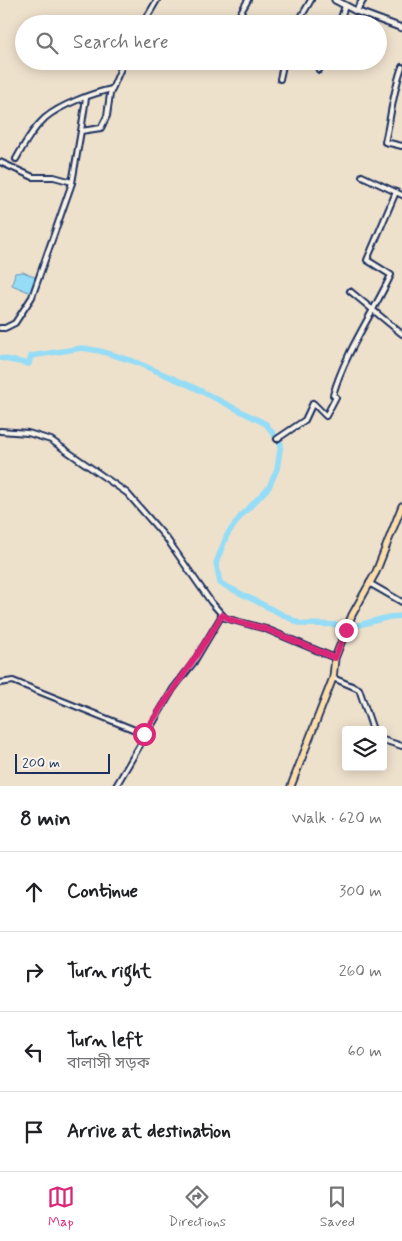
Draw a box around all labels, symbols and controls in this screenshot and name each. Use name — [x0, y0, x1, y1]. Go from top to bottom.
search box — [15, 15, 387, 70]
icon: search — [33, 29, 61, 57]
text: Search here — [73, 30, 169, 55]
route end — [335, 619, 358, 642]
route start — [133, 723, 156, 746]
map controls — [342, 726, 387, 771]
button: layers — [342, 726, 387, 771]
scale bar — [15, 751, 110, 774]
text: 200 m — [22, 754, 60, 772]
text: 8 min — [20, 805, 71, 833]
text: Walk · 620 m — [292, 808, 382, 829]
icon: ahead — [20, 878, 48, 906]
text: Continue — [67, 879, 138, 904]
text: 300 m — [339, 881, 382, 902]
icon: right — [20, 958, 48, 986]
text: Turn right — [67, 959, 151, 984]
text: 260 m — [339, 961, 382, 982]
text: Turn left — [67, 1028, 143, 1053]
icon: left — [20, 1038, 48, 1066]
text: 60 m — [348, 1041, 382, 1062]
text: বালাসী সড়ক — [67, 1053, 150, 1074]
icon: arrive — [20, 1118, 48, 1146]
text: Arrive at destination — [67, 1119, 231, 1144]
tab: Map — [47, 1183, 75, 1231]
tab: Directions — [169, 1183, 226, 1231]
tab: Saved — [320, 1183, 355, 1231]

